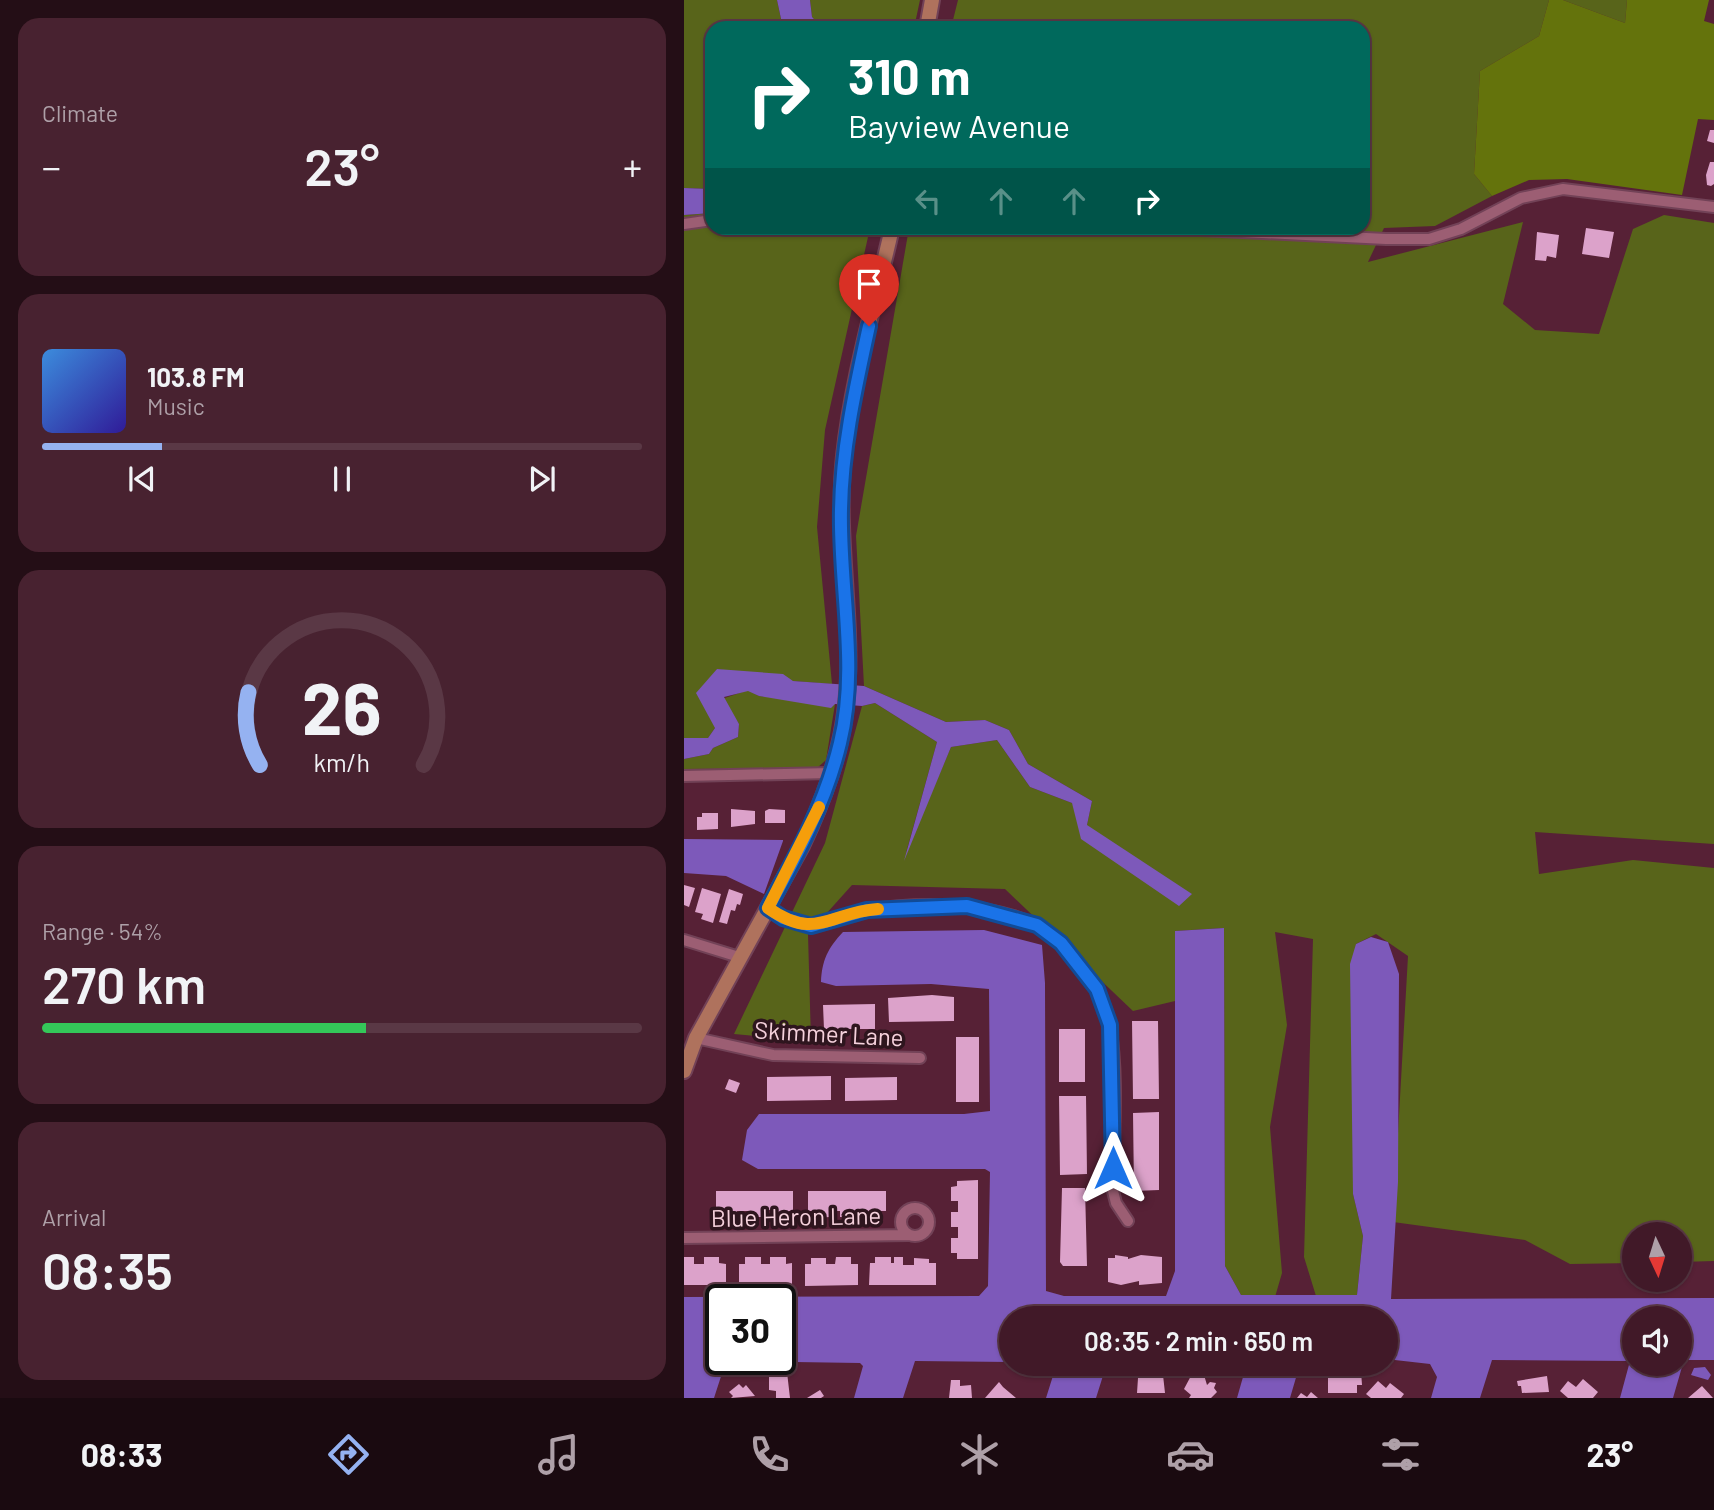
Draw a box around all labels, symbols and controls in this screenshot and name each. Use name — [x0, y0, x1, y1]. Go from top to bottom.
text: 310 m — [848, 46, 970, 105]
icon: right — [733, 49, 824, 140]
text: Climate — [42, 99, 118, 127]
text: Bayview Avenue — [848, 106, 1070, 144]
text: 23° — [304, 134, 380, 196]
text: − — [42, 143, 61, 189]
text: + — [623, 143, 642, 189]
icon: left — [909, 182, 947, 220]
icon: ahead — [982, 182, 1020, 220]
icon: ahead — [1055, 182, 1093, 220]
icon: right — [1128, 182, 1166, 220]
pin — [839, 254, 899, 326]
icon: arrive — [850, 265, 888, 303]
text: 103.8 FM — [147, 361, 245, 392]
text: Music — [147, 392, 205, 420]
icon: previous — [123, 460, 161, 498]
icon: pause — [323, 460, 361, 498]
icon: next — [523, 460, 561, 498]
text: 26 — [302, 662, 382, 750]
text: km/h — [314, 747, 370, 777]
text: Range · 54% — [42, 917, 163, 945]
text: 270 km — [42, 952, 206, 1014]
street label: Skimmer Lane — [754, 1015, 904, 1051]
position arrow — [1076, 1131, 1150, 1205]
street label: Blue Heron Lane — [711, 1200, 881, 1232]
text: Arrival — [42, 1203, 106, 1231]
north arrow — [1622, 1222, 1692, 1292]
map controls — [1622, 1222, 1692, 1376]
text: 08:35 — [42, 1238, 173, 1300]
speed limit sign: 30 — [705, 1284, 796, 1375]
button: sound — [1622, 1306, 1692, 1376]
text: 08:35 · 2 min · 650 m — [1084, 1325, 1313, 1356]
icon: directions — [324, 1430, 373, 1479]
icon: music — [534, 1430, 583, 1479]
icon: phone — [745, 1430, 794, 1479]
icon: climate — [955, 1430, 1004, 1479]
icon: car — [1166, 1430, 1215, 1479]
icon: filters — [1376, 1430, 1425, 1479]
text: 08:33 — [81, 1435, 162, 1473]
text: 23° — [1586, 1435, 1633, 1473]

